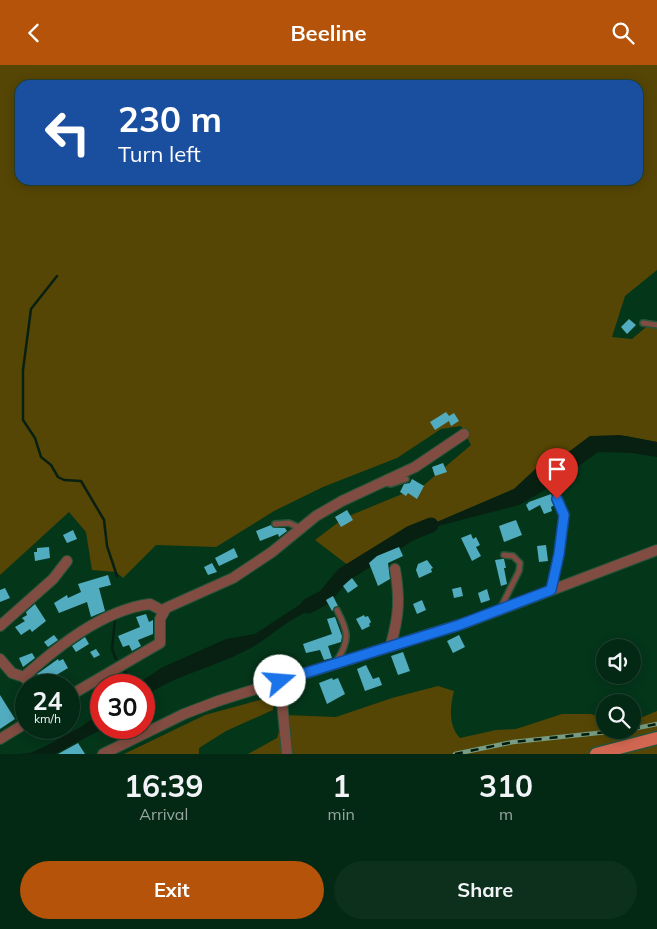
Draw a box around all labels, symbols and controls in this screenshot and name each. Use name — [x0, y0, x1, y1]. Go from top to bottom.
icon: back — [20, 19, 48, 47]
text: Beeline — [290, 19, 367, 47]
icon: search — [609, 19, 637, 47]
text: 230 m — [118, 97, 222, 141]
icon: left — [35, 100, 100, 165]
text: Turn left — [118, 140, 201, 168]
pin — [536, 448, 578, 499]
icon: arrive — [543, 455, 571, 483]
map controls — [596, 639, 641, 739]
button: sound — [596, 639, 641, 684]
position arrow — [253, 654, 305, 706]
speed limit sign: 30 — [90, 674, 155, 739]
text: 24 — [32, 685, 63, 716]
button: search — [596, 694, 641, 739]
text: km/h — [34, 711, 61, 726]
text: 16:39 — [124, 767, 204, 805]
text: 1 — [332, 767, 350, 805]
text: 310 — [479, 767, 533, 805]
text: Arrival — [139, 804, 188, 824]
text: min — [328, 804, 355, 824]
text: m — [499, 804, 513, 824]
button: Exit — [20, 861, 324, 919]
button: Share — [334, 861, 637, 919]

